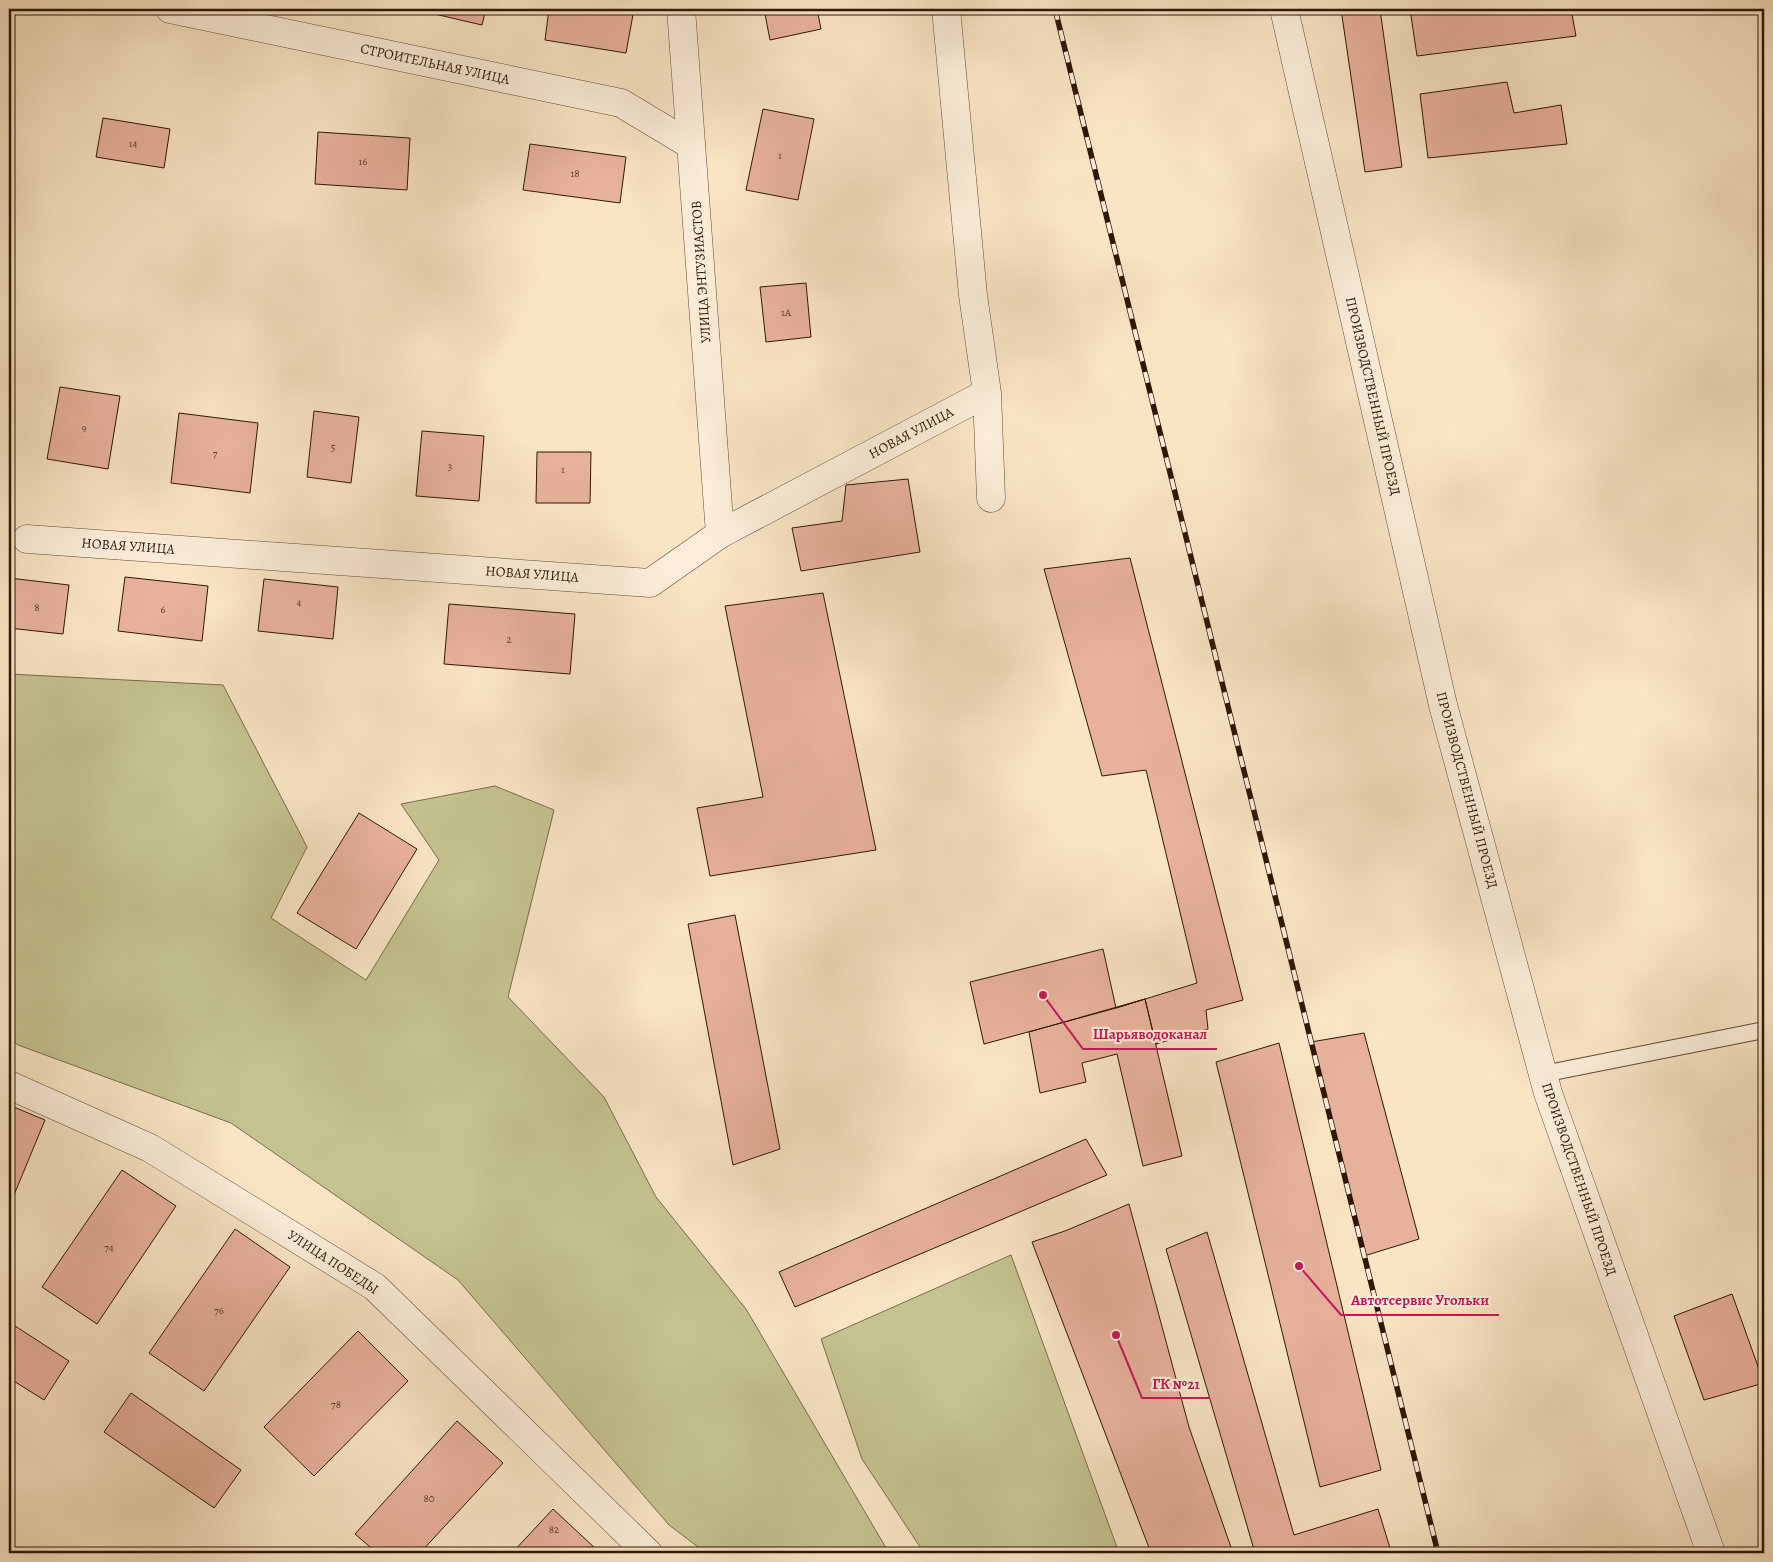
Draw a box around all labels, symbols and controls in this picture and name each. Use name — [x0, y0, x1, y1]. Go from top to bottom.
street label: СТРОИТЕЛЬНАЯ УЛИЦА — [359, 39, 512, 89]
house number: 14 — [129, 136, 137, 151]
house number: 1 — [778, 148, 782, 163]
house number: 16 — [359, 154, 367, 169]
house number: 18 — [570, 166, 580, 181]
street label: УЛИЦА ЭНТУЗИАСТОВ — [687, 200, 715, 344]
street label: ПРОИЗВОДСТВЕННЫЙ ПРОЕЗД — [1341, 295, 1405, 497]
house number: 1А — [781, 305, 792, 320]
street label: НОВАЯ УЛИЦА — [865, 402, 957, 463]
house number: 9 — [81, 420, 87, 435]
house number: 5 — [331, 440, 336, 455]
house number: 7 — [213, 446, 218, 461]
house number: 3 — [448, 459, 452, 474]
house number: 1 — [561, 462, 565, 477]
street label: НОВАЯ УЛИЦА — [81, 533, 176, 559]
street label: НОВАЯ УЛИЦА — [485, 561, 580, 587]
house number: 4 — [297, 595, 302, 610]
house number: 8 — [34, 600, 40, 615]
house number: 6 — [160, 602, 166, 617]
house number: 2 — [506, 632, 512, 647]
street label: ПРОИЗВОДСТВЕННЫЙ ПРОЕЗД — [1432, 689, 1502, 891]
callout: Шарьяводоканал — [1083, 1019, 1217, 1049]
text: Шарьяводоканал — [1093, 1024, 1208, 1044]
street label: ПРОИЗВОДСТВЕННЫЙ ПРОЕЗД — [1537, 1080, 1621, 1278]
street label: УЛИЦА ПОБЕДЫ — [284, 1225, 382, 1299]
house number: 74 — [104, 1240, 114, 1255]
callout: Автотсервис Угольки — [1341, 1285, 1499, 1315]
text: Автотсервис Угольки — [1350, 1290, 1489, 1310]
house number: 76 — [214, 1303, 224, 1318]
callout: ГК №21 — [1142, 1368, 1210, 1398]
text: ГК №21 — [1152, 1374, 1200, 1394]
house number: 78 — [331, 1397, 341, 1412]
house number: 80 — [423, 1491, 435, 1506]
house number: 82 — [549, 1522, 559, 1537]

